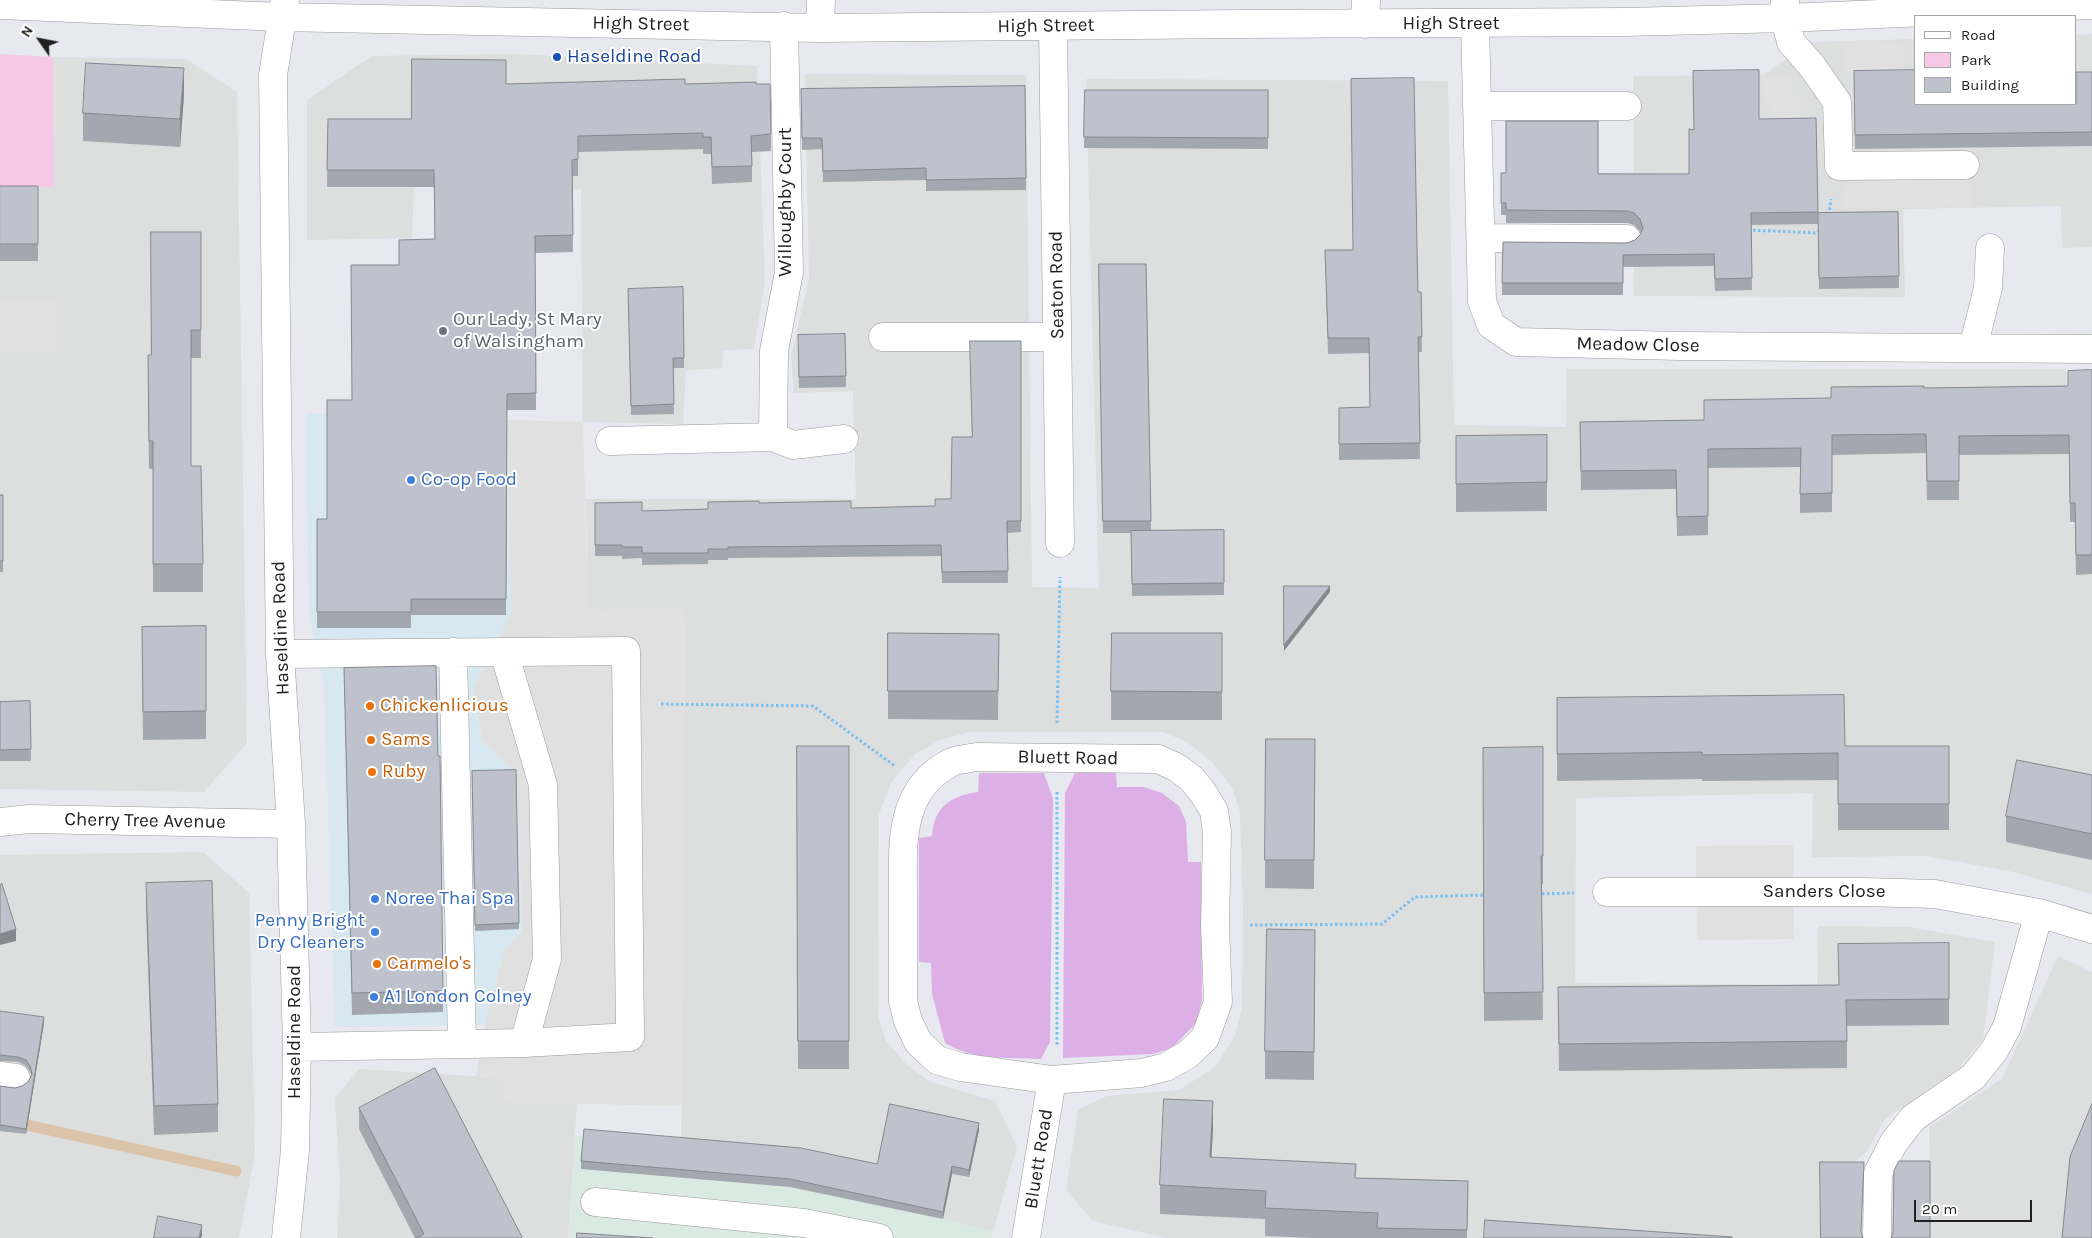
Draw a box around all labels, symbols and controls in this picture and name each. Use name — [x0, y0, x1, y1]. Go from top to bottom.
street label: High Street — [592, 12, 690, 36]
street label: High Street — [1402, 13, 1500, 35]
street label: High Street — [997, 14, 1095, 38]
north arrow — [15, 15, 65, 65]
legend — [1914, 15, 2077, 105]
text: N — [17, 23, 37, 40]
text: Road — [1961, 26, 1996, 44]
place label: Haseldine Road — [567, 46, 702, 68]
marker: Haseldine Road — [551, 51, 563, 63]
text: Park — [1961, 51, 1991, 69]
text: Building — [1961, 76, 2019, 94]
street label: Willoughby Court — [775, 127, 797, 277]
street label: Seaton Road — [1045, 230, 1069, 340]
place label: Our Lady, St Mary of Walsingham — [453, 309, 601, 353]
marker: Our Lady, St Mary of Walsingham — [437, 325, 449, 337]
street label: Meadow Close — [1576, 333, 1700, 357]
place label: Co-op Food — [421, 469, 517, 491]
marker: Co-op Food — [405, 474, 417, 486]
street label: Haseldine Road — [267, 560, 295, 696]
place label: Chickenlicious — [380, 695, 509, 717]
marker: Chickenlicious — [364, 700, 376, 712]
place label: Sams — [381, 729, 431, 751]
marker: Sams — [365, 734, 377, 746]
street label: Bluett Road — [1017, 746, 1119, 770]
place label: Ruby — [382, 761, 425, 783]
marker: Ruby — [366, 766, 378, 778]
street label: Cherry Tree Avenue — [64, 808, 226, 834]
street label: Sanders Close — [1763, 881, 1885, 903]
place label: Noree Thai Spa — [385, 888, 514, 910]
marker: Noree Thai Spa — [369, 893, 381, 905]
place label: Penny Bright Dry Cleaners — [255, 910, 365, 954]
marker: Penny Bright Dry Cleaners — [369, 926, 381, 938]
place label: Carmelo's — [387, 953, 472, 975]
marker: Carmelo's — [371, 958, 383, 970]
street label: Haseldine Road — [284, 965, 306, 1099]
place label: A1 London Colney — [384, 986, 531, 1008]
marker: A1 London Colney — [368, 991, 380, 1003]
street label: Bluett Road — [1020, 1107, 1058, 1211]
scale bar — [1917, 1190, 2034, 1222]
text: 20 m — [1922, 1200, 1957, 1218]

